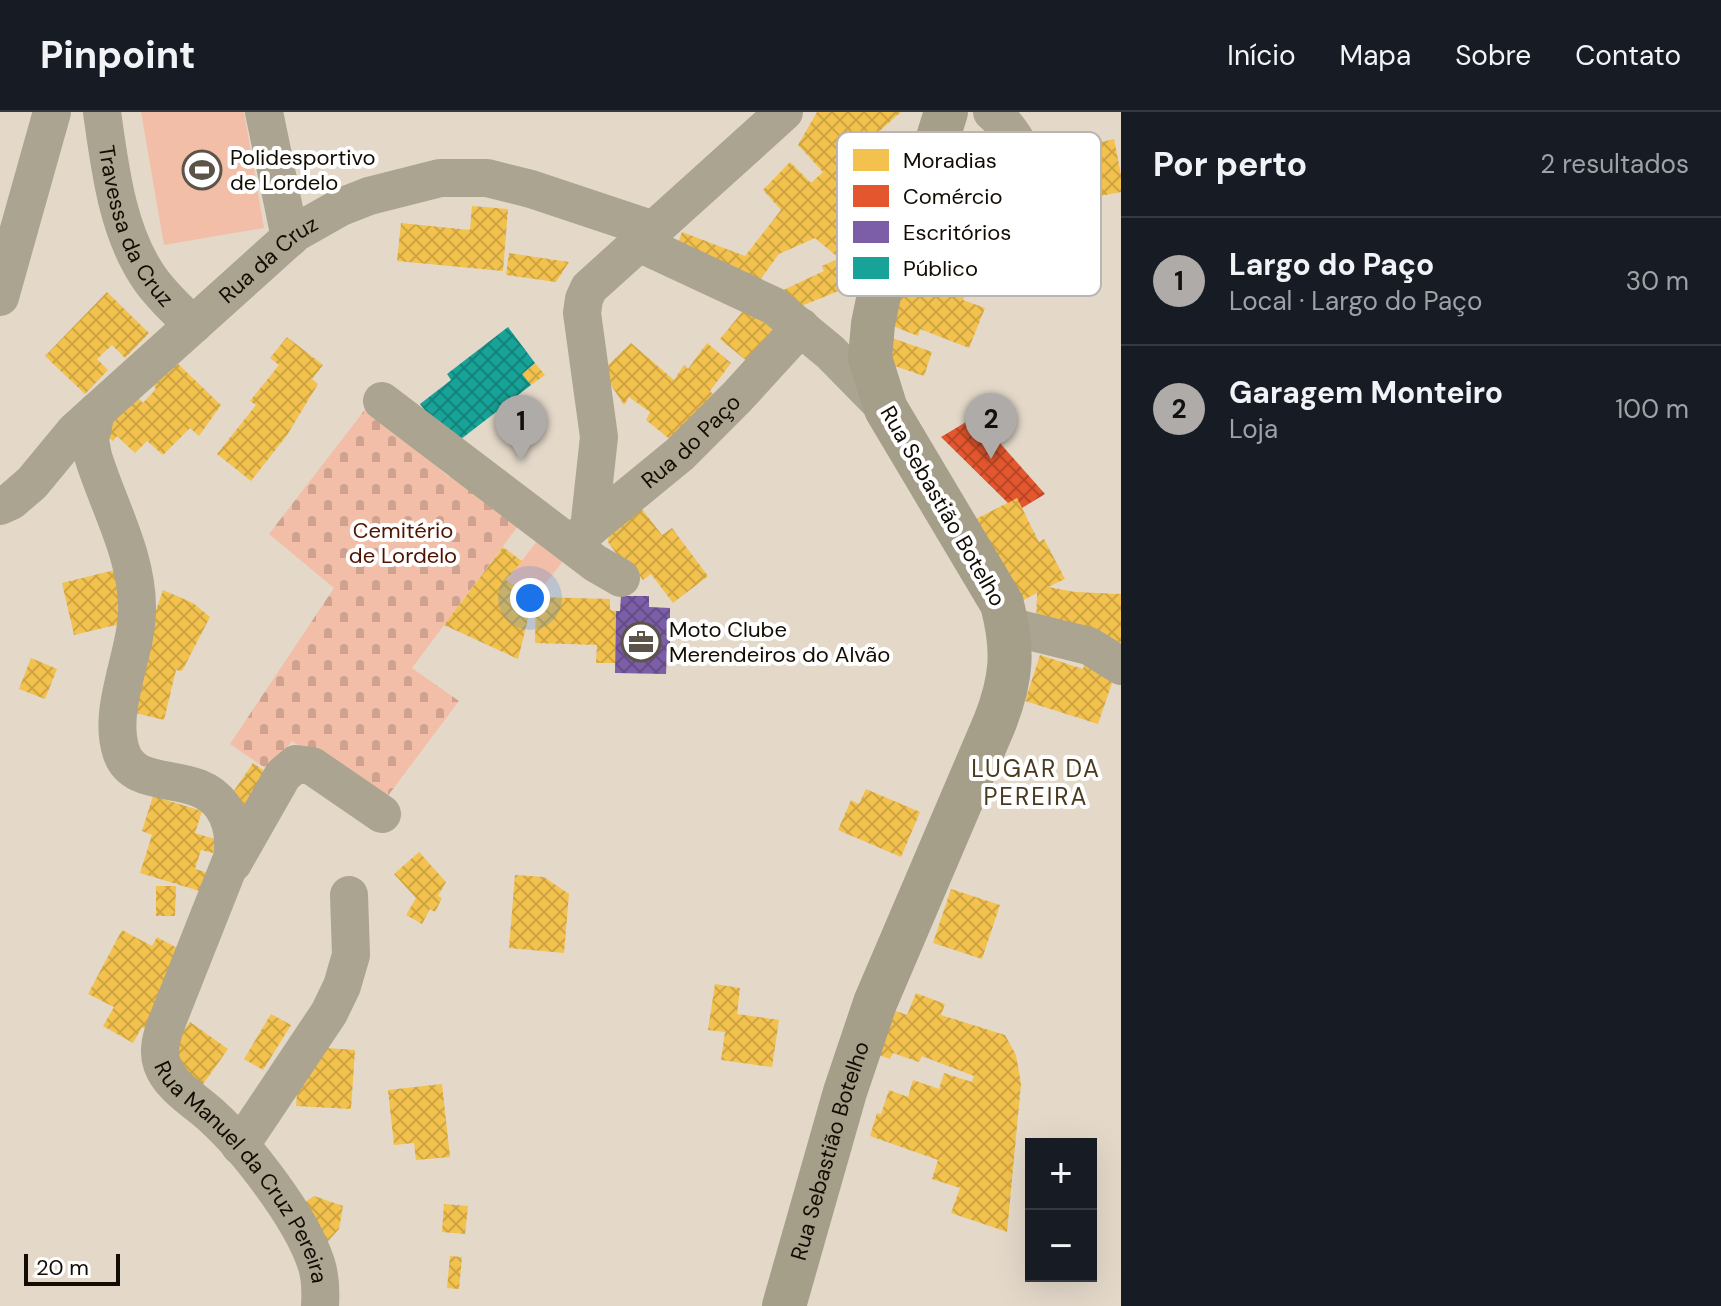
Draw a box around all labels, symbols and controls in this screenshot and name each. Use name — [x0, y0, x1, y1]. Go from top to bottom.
text: Pinpoint — [40, 30, 196, 80]
text: Início — [1227, 37, 1296, 74]
text: Mapa — [1340, 37, 1411, 74]
text: Sobre — [1455, 37, 1531, 74]
text: Contato — [1575, 37, 1681, 74]
legend — [837, 132, 1101, 296]
text: Por perto — [1153, 142, 1307, 187]
street label: Travessa da Cruz — [92, 143, 180, 312]
place label: Polidesportivo de Lordelo — [230, 143, 376, 197]
text: Moradias — [903, 146, 997, 175]
text: 2 resultados — [1540, 147, 1689, 181]
sports icon: Polidesportivo de Lordelo — [181, 149, 223, 191]
text: Comércio — [903, 182, 1003, 211]
street label: Rua da Cruz — [212, 209, 323, 309]
text: Escritórios — [903, 218, 1011, 247]
text: Largo do Paço — [1229, 245, 1434, 284]
text: Público — [903, 254, 978, 283]
text: 1 — [1174, 264, 1184, 298]
text: 30 m — [1626, 264, 1689, 298]
text: Local · Largo do Paço — [1229, 284, 1482, 318]
text: Garagem Monteiro — [1229, 373, 1503, 412]
street label: Rua do Paço — [635, 387, 747, 495]
text: 2 — [1171, 392, 1187, 426]
text: 100 m — [1615, 392, 1689, 426]
pin: 2 — [965, 393, 1017, 459]
pin: 1 — [495, 395, 547, 461]
street label: Rua Sebastião Botelho — [874, 400, 1012, 612]
text: Loja — [1229, 412, 1278, 446]
park label: Cemitério de Lordelo — [349, 516, 457, 570]
your location — [510, 578, 550, 618]
place label: Moto Clube Merendeiros do Alvão — [669, 615, 890, 669]
office icon: Moto Clube Merendeiros do Alvão — [620, 621, 662, 663]
district label: LUGAR DA PEREIRA — [971, 753, 1101, 812]
street label: Rua Sebastião Botelho — [783, 1037, 876, 1263]
street label: Rua Manuel da Cruz Pereira — [148, 1056, 335, 1285]
map controls — [1025, 1138, 1097, 1282]
button: + — [1025, 1138, 1097, 1210]
button: − — [1025, 1210, 1097, 1282]
scale bar — [24, 1250, 120, 1286]
text: 20 m — [36, 1253, 89, 1282]

